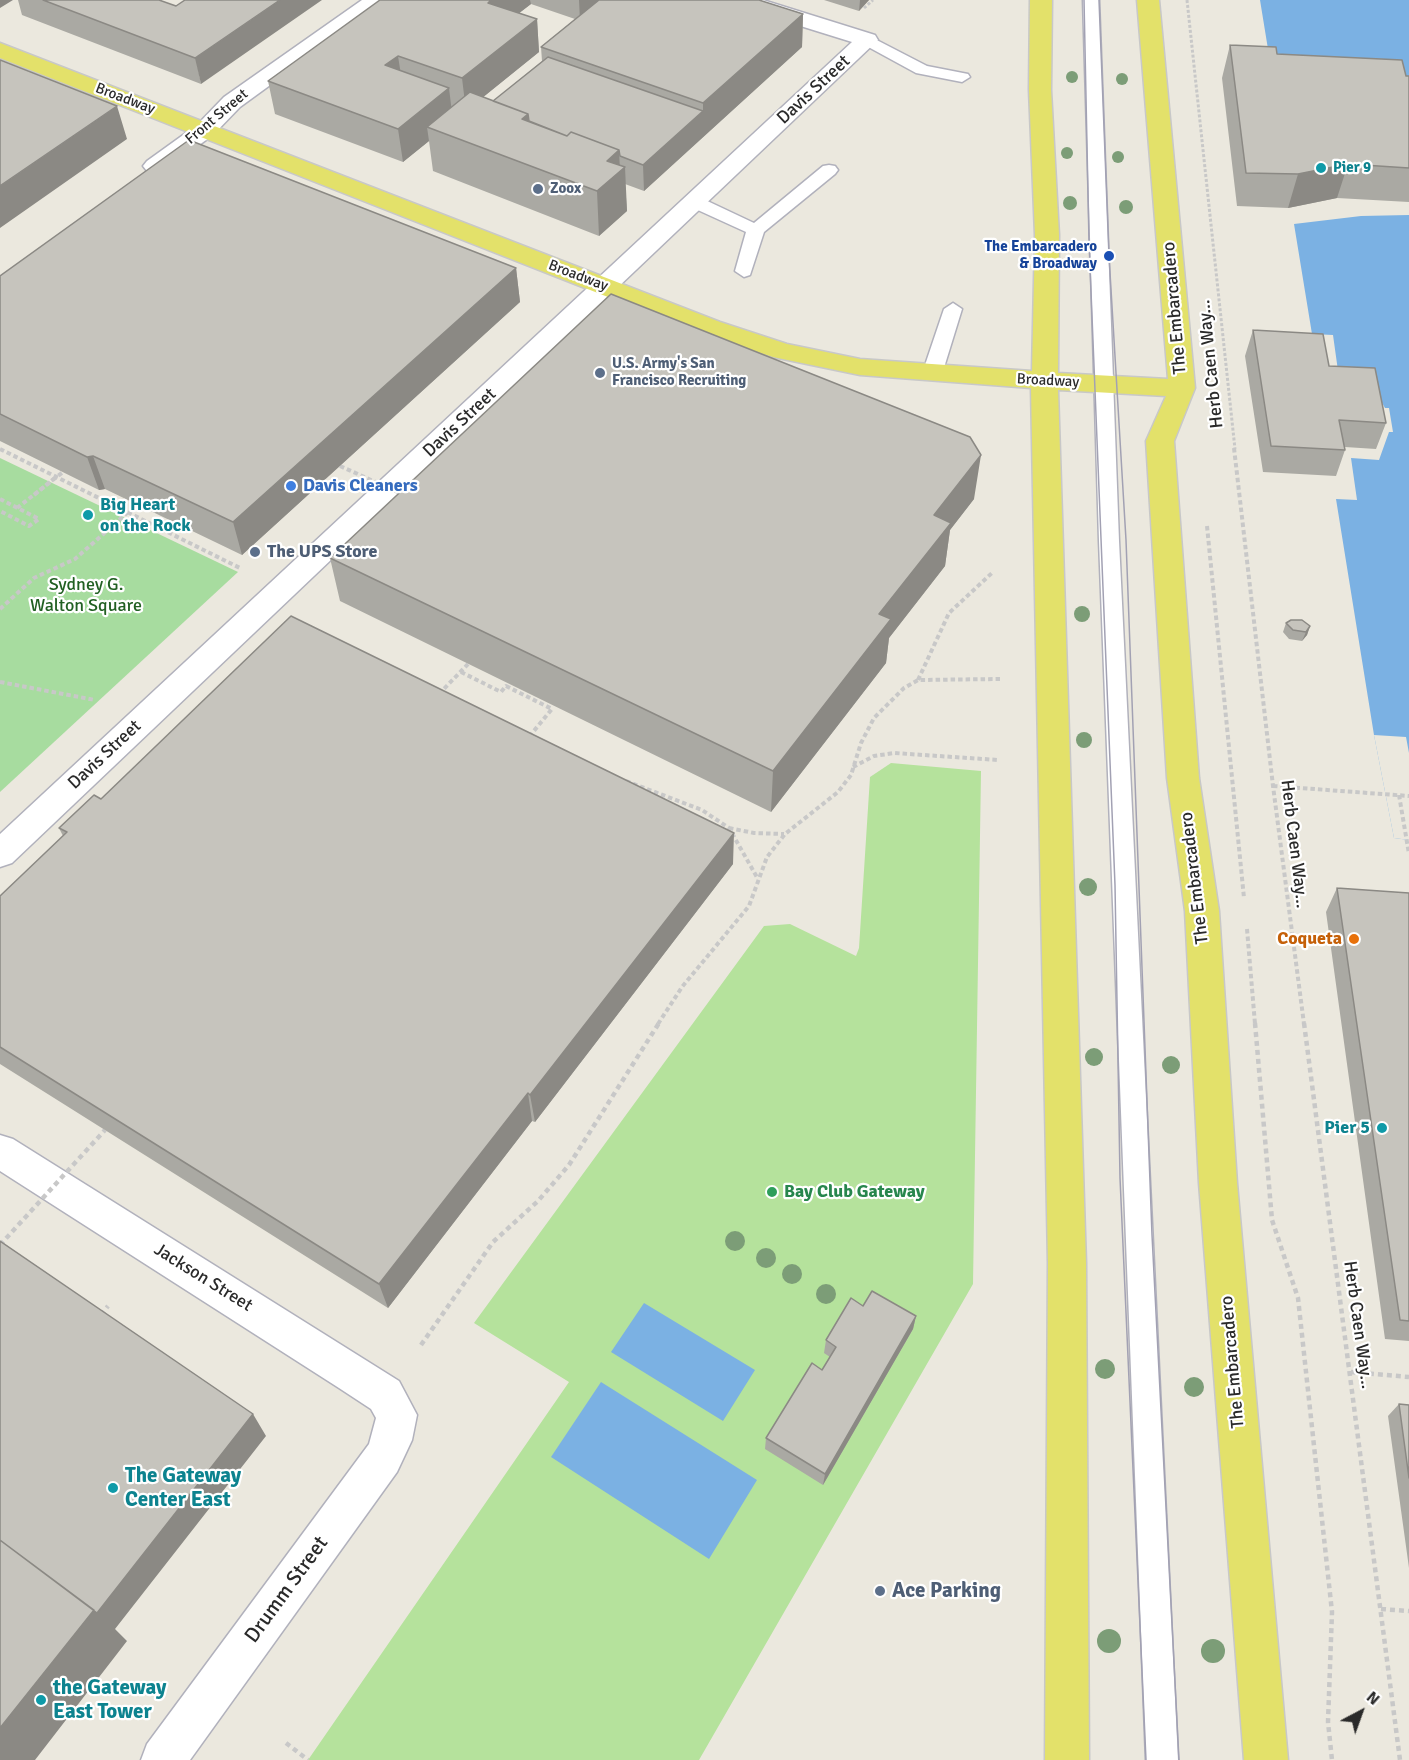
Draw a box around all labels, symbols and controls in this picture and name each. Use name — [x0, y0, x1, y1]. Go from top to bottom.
street label: Davis Street — [773, 51, 855, 129]
street label: Broadway — [93, 79, 157, 119]
street label: Front Street — [182, 86, 252, 148]
place label: Pier 9 — [1333, 159, 1371, 177]
marker: Pier 9 — [1314, 161, 1328, 175]
place label: Zoox — [550, 180, 581, 198]
marker: Zoox — [531, 182, 545, 196]
place label: The Embarcadero & Broadway — [984, 238, 1097, 273]
street label: The Embarcadero — [1158, 241, 1192, 375]
marker: The Embarcadero & Broadway — [1102, 249, 1116, 263]
street label: Broadway — [546, 256, 610, 296]
street label: Herb Caen Way... — [1194, 299, 1228, 429]
place label: U.S. Army's San Francisco Recruiting — [612, 355, 746, 390]
marker: U.S. Army's San Francisco Recruiting — [593, 366, 607, 380]
street label: Broadway — [1016, 370, 1080, 392]
street label: Davis Street — [419, 384, 501, 462]
place label: Davis Cleaners — [303, 475, 418, 497]
marker: Davis Cleaners — [284, 479, 298, 493]
place label: Big Heart on the Rock — [100, 494, 191, 536]
marker: Big Heart on the Rock — [81, 508, 95, 522]
place label: The UPS Store — [267, 541, 377, 563]
marker: The UPS Store — [248, 545, 262, 559]
park label: Sydney G. Walton Square — [30, 574, 142, 616]
street label: Davis Street — [64, 716, 146, 794]
street label: Herb Caen Way... — [1275, 779, 1313, 909]
street label: The Embarcadero — [1176, 811, 1214, 945]
place label: Coqueta — [1277, 928, 1342, 950]
marker: Coqueta — [1347, 932, 1361, 946]
place label: Pier 5 — [1324, 1117, 1370, 1139]
marker: Pier 5 — [1375, 1121, 1389, 1135]
place label: Bay Club Gateway — [784, 1181, 925, 1203]
marker: Bay Club Gateway — [765, 1185, 779, 1199]
street label: Jackson Street — [150, 1239, 256, 1317]
street label: Herb Caen Way... — [1338, 1260, 1378, 1390]
street label: The Embarcadero — [1216, 1295, 1250, 1429]
place label: The Gateway Center East — [125, 1463, 241, 1513]
marker: The Gateway Center East — [106, 1481, 120, 1495]
street label: Drumm Street — [240, 1532, 334, 1648]
place label: Ace Parking — [892, 1578, 1001, 1604]
marker: Ace Parking — [873, 1584, 887, 1598]
place label: the Gateway East Tower — [53, 1675, 166, 1725]
north arrow — [1331, 1682, 1391, 1742]
text: N — [1362, 1687, 1384, 1710]
marker: the Gateway East Tower — [34, 1693, 48, 1707]

